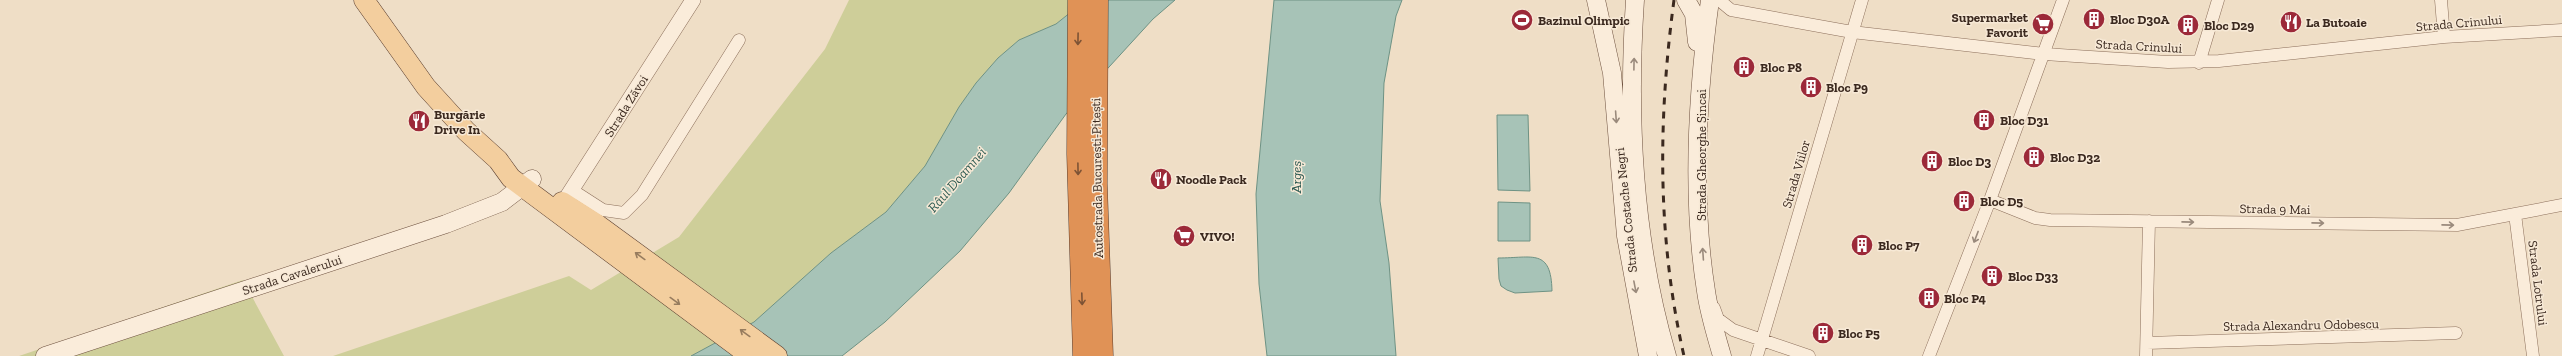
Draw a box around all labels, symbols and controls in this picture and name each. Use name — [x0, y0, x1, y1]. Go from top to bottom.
building icon: Bloc D30A — [2081, 6, 2107, 32]
sports icon: Bazinul Olimpic — [1509, 7, 1535, 33]
restaurant icon: La Butoaie — [2278, 9, 2304, 35]
place label: Supermarket Favorit — [1952, 10, 2029, 40]
supermarket icon: Supermarket Favorit — [2030, 11, 2056, 37]
place label: Bloc D30A — [2110, 12, 2169, 27]
building icon: Bloc D29 — [2175, 12, 2201, 38]
street label: Strada Crinului — [2415, 12, 2503, 34]
place label: Bazinul Olimpic — [1538, 13, 1630, 28]
place label: La Butoaie — [2306, 15, 2367, 30]
place label: Bloc D29 — [2204, 18, 2254, 33]
one-way arrow — [1075, 32, 1082, 45]
street label: Strada Crinului — [2095, 36, 2183, 56]
building icon: Bloc P8 — [1731, 54, 1757, 80]
one-way arrow — [1630, 58, 1638, 71]
place label: Bloc P8 — [1760, 60, 1802, 75]
street label: Strada Zăvoi — [601, 72, 651, 140]
building icon: Bloc P9 — [1798, 74, 1824, 100]
place label: Bloc P9 — [1826, 80, 1868, 95]
street label: Strada Gheorghe Șincai — [1694, 89, 1709, 221]
street label: Autostrada București-Pitești — [1088, 98, 1106, 258]
place label: Burgărie Drive In — [434, 107, 486, 137]
building icon: Bloc D31 — [1971, 107, 1997, 133]
restaurant icon: Burgărie Drive In — [406, 108, 432, 134]
one-way arrow — [1613, 110, 1620, 123]
place label: Bloc D31 — [2000, 113, 2049, 128]
street label: Strada Viilor — [1779, 138, 1813, 210]
water label: Râul Doamnei — [924, 144, 990, 216]
building icon: Bloc D32 — [2021, 144, 2047, 170]
street label: Strada Costache Negri — [1612, 146, 1640, 273]
building icon: Bloc D3 — [1919, 148, 1945, 174]
place label: Bloc D32 — [2050, 150, 2100, 165]
place label: Bloc D3 — [1948, 154, 1991, 169]
water label: Argeș — [1288, 161, 1305, 194]
one-way arrow — [1075, 162, 1082, 175]
restaurant icon: Noodle Pack — [1148, 166, 1174, 192]
place label: Noodle Pack — [1176, 172, 1247, 187]
building icon: Bloc D5 — [1951, 188, 1977, 214]
place label: Bloc D5 — [1980, 194, 2023, 209]
street label: Strada 9 Mai — [2239, 201, 2311, 217]
one-way arrow — [2181, 218, 2194, 225]
one-way arrow — [2311, 219, 2324, 227]
one-way arrow — [2441, 221, 2454, 229]
supermarket icon: VIVO! — [1171, 223, 1197, 249]
place label: VIVO! — [1200, 229, 1235, 244]
one-way arrow — [1971, 230, 1979, 242]
building icon: Bloc P7 — [1849, 232, 1875, 258]
place label: Bloc P7 — [1878, 238, 1920, 253]
street label: Strada Lotrului — [2525, 240, 2551, 327]
one-way arrow — [1699, 248, 1706, 261]
street label: Strada Cavalerului — [240, 252, 344, 298]
one-way arrow — [635, 252, 646, 260]
building icon: Bloc D33 — [1979, 263, 2005, 289]
place label: Bloc D33 — [2008, 269, 2058, 284]
one-way arrow — [1631, 280, 1639, 293]
building icon: Bloc P4 — [1916, 285, 1942, 311]
place label: Bloc P4 — [1944, 291, 1987, 306]
one-way arrow — [1078, 292, 1086, 305]
one-way arrow — [669, 297, 680, 305]
street label: Strada Alexandru Odobescu — [2223, 316, 2380, 334]
building icon: Bloc P5 — [1810, 320, 1836, 346]
place label: Bloc P5 — [1838, 326, 1880, 341]
one-way arrow — [740, 329, 751, 337]

